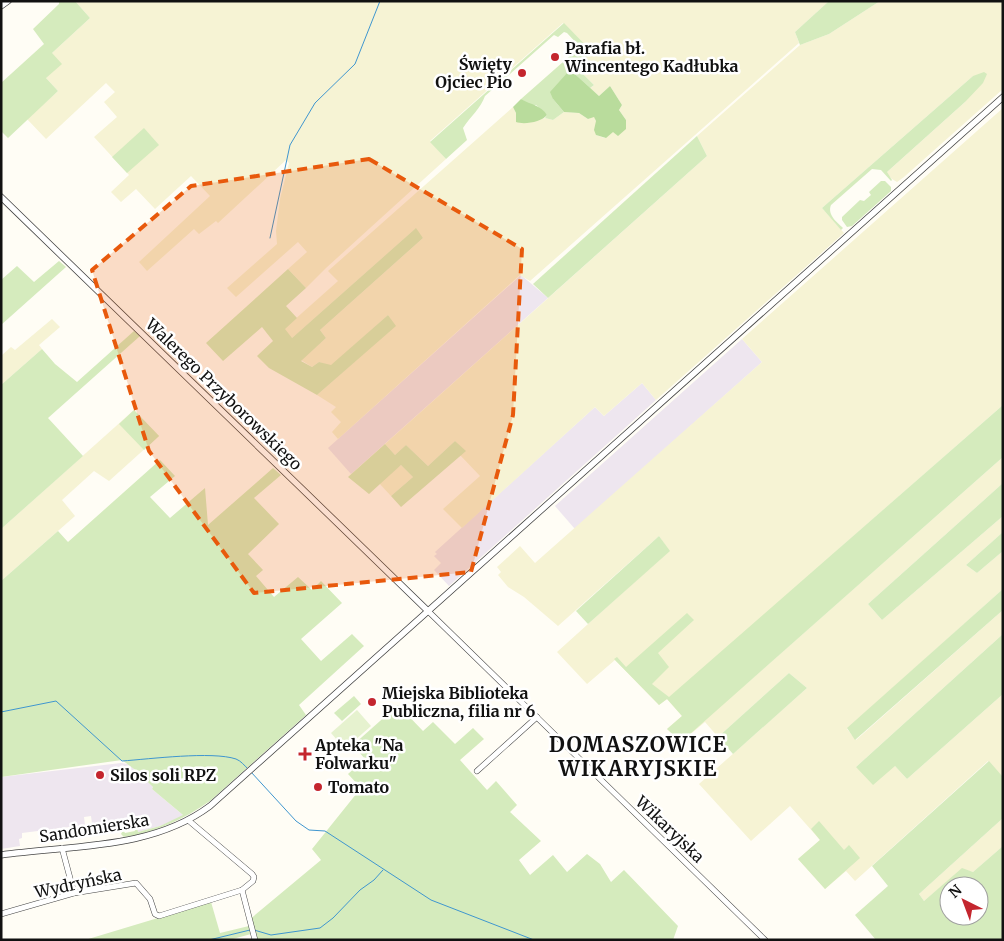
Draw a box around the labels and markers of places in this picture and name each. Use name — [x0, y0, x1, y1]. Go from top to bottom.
place label: Parafia bł. Wincentego Kadłubka — [564, 38, 739, 76]
marker: Parafia bł. Wincentego Kadłubka — [549, 51, 561, 63]
place label: Święty Ojciec Pio — [435, 54, 512, 92]
marker: Święty Ojciec Pio — [516, 67, 528, 79]
place label: Miejska Biblioteka Publiczna, filia nr 6 — [382, 683, 536, 722]
marker: Miejska Biblioteka Publiczna, filia nr 6 — [366, 696, 378, 708]
place label: Apteka "Na Folwarku" — [314, 735, 404, 773]
marker: Apteka "Na Folwarku" — [299, 748, 311, 760]
place label: Silos soli RPZ — [110, 765, 216, 785]
marker: Silos soli RPZ — [94, 769, 106, 781]
place label: Tomato — [328, 777, 389, 797]
marker: Tomato — [312, 781, 324, 793]

